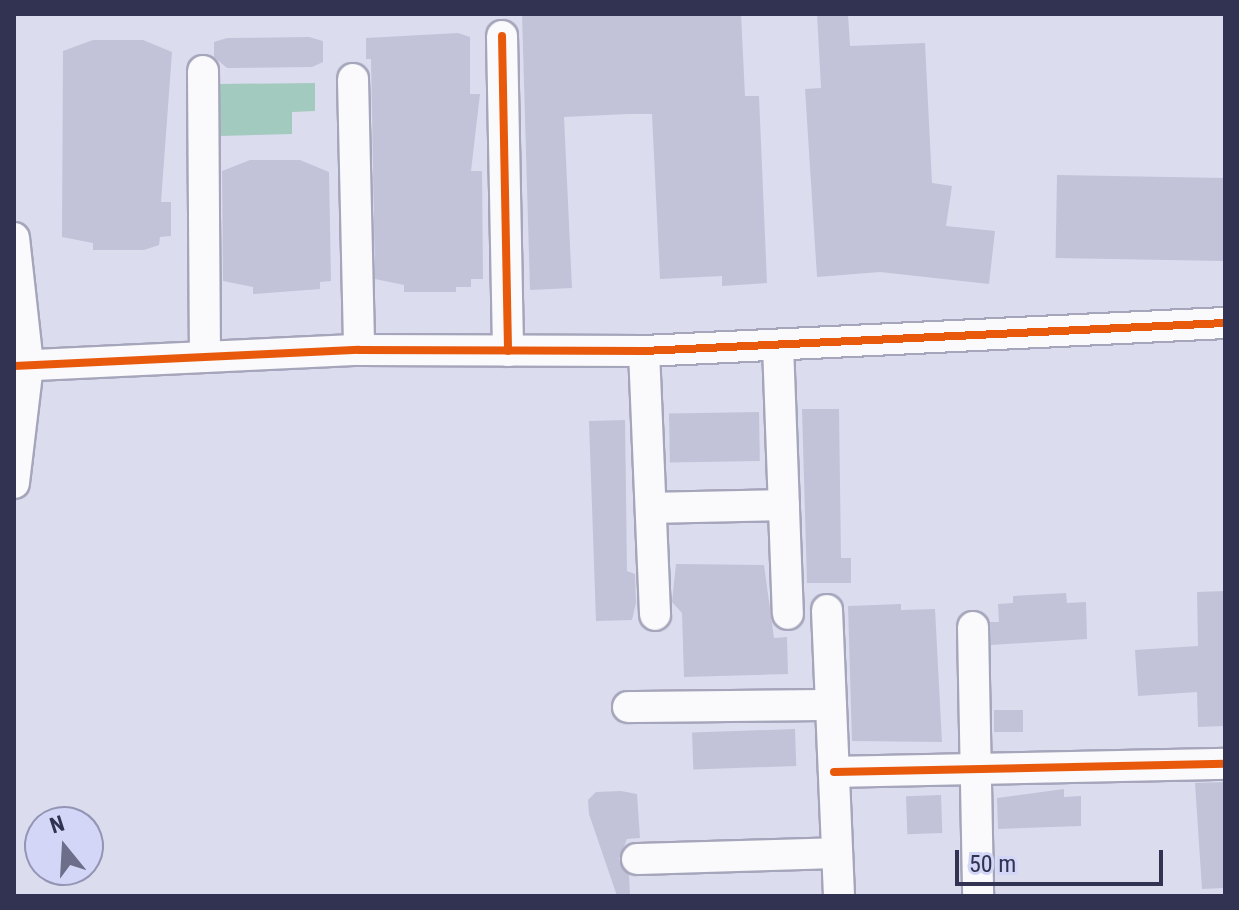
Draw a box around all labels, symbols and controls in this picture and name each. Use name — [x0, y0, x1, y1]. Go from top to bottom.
north arrow — [24, 806, 104, 886]
text: N — [47, 811, 67, 839]
scale bar — [959, 834, 1167, 884]
text: 50 m — [969, 850, 1016, 878]

